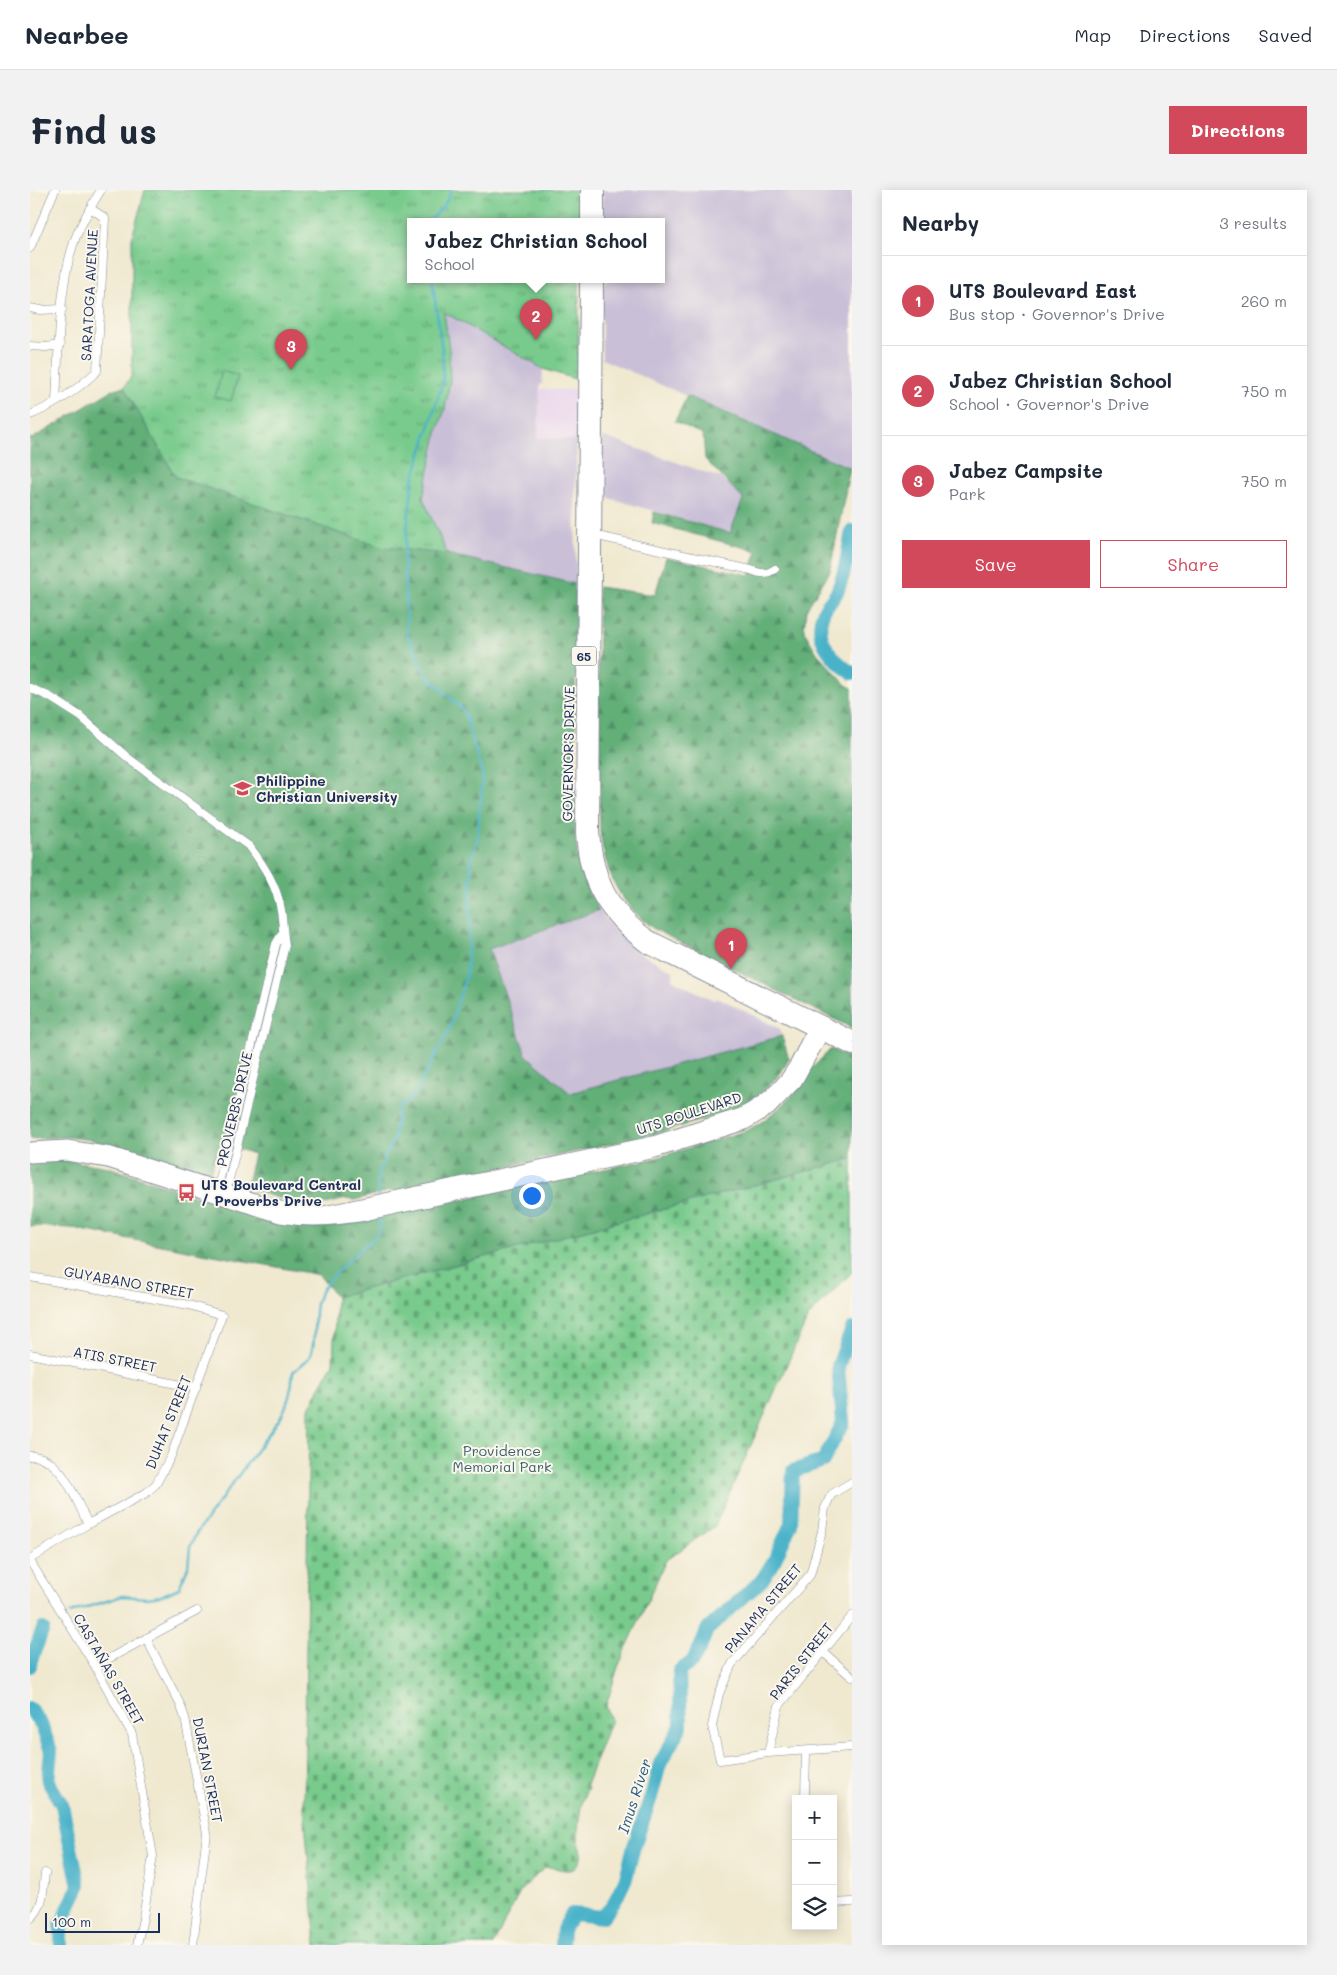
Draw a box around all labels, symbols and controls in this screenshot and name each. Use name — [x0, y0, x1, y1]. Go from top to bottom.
text: Nearbee — [25, 19, 129, 50]
text: Map — [1074, 23, 1111, 47]
text: Directions — [1139, 23, 1231, 47]
text: Saved — [1259, 23, 1312, 47]
button: Directions — [1169, 106, 1307, 154]
text: Find us — [30, 107, 157, 153]
text: Nearby — [902, 209, 979, 236]
text: 3 results — [1219, 212, 1287, 233]
popup — [407, 218, 665, 283]
text: Jabez Christian School — [425, 228, 647, 253]
street label: SARATOGA AVENUE — [76, 229, 102, 361]
text: School — [425, 253, 475, 274]
text: UTS Boulevard East — [949, 278, 1137, 303]
text: 1 — [914, 290, 922, 311]
text: 260 m — [1241, 290, 1287, 311]
pin: 2 — [520, 299, 552, 340]
text: Bus stop · Governor's Drive — [949, 303, 1165, 324]
pin: 3 — [275, 329, 307, 370]
text: Jabez Christian School — [949, 368, 1172, 393]
text: 2 — [914, 380, 922, 401]
text: 750 m — [1241, 380, 1287, 401]
text: School · Governor's Drive — [949, 393, 1150, 414]
text: Jabez Campsite — [949, 458, 1103, 483]
text: 3 — [913, 470, 923, 491]
text: 750 m — [1241, 470, 1287, 491]
text: Park — [949, 483, 985, 504]
button: Save — [902, 540, 1090, 588]
button: Share — [1100, 540, 1287, 588]
road number: 65 — [572, 646, 596, 666]
street label: GOVERNOR'S DRIVE — [557, 686, 579, 822]
place label: Philippine Christian University — [256, 771, 398, 806]
school or university icon: Philippine Christian University — [232, 778, 252, 798]
pin: 1 — [715, 928, 747, 969]
street label: PROVERBS DRIVE — [212, 1050, 256, 1168]
street label: UTS BOULEVARD — [634, 1087, 744, 1139]
place label: UTS Boulevard Central / Proverbs Drive — [201, 1175, 361, 1210]
bus stop icon: UTS Boulevard Central / Proverbs Drive — [177, 1182, 197, 1202]
your location — [519, 1183, 545, 1209]
street label: GUYABANO STREET — [63, 1261, 196, 1303]
street label: ATIS STREET — [72, 1342, 158, 1376]
street label: DUHAT STREET — [141, 1372, 196, 1472]
park label: Providence Memorial Park — [452, 1441, 552, 1476]
street label: PANAMA STREET — [720, 1559, 806, 1657]
street label: CASTAÑAS STREET — [69, 1610, 149, 1728]
street label: PARIS STREET — [765, 1618, 837, 1704]
street label: DURIAN STREET — [188, 1716, 228, 1825]
water label: Imus River — [612, 1755, 656, 1836]
map controls — [792, 1795, 837, 1930]
button: + — [792, 1795, 837, 1840]
button: − — [792, 1840, 837, 1885]
button: layers — [792, 1885, 837, 1930]
scale bar — [45, 1910, 160, 1933]
text: 100 m — [52, 1912, 91, 1931]

